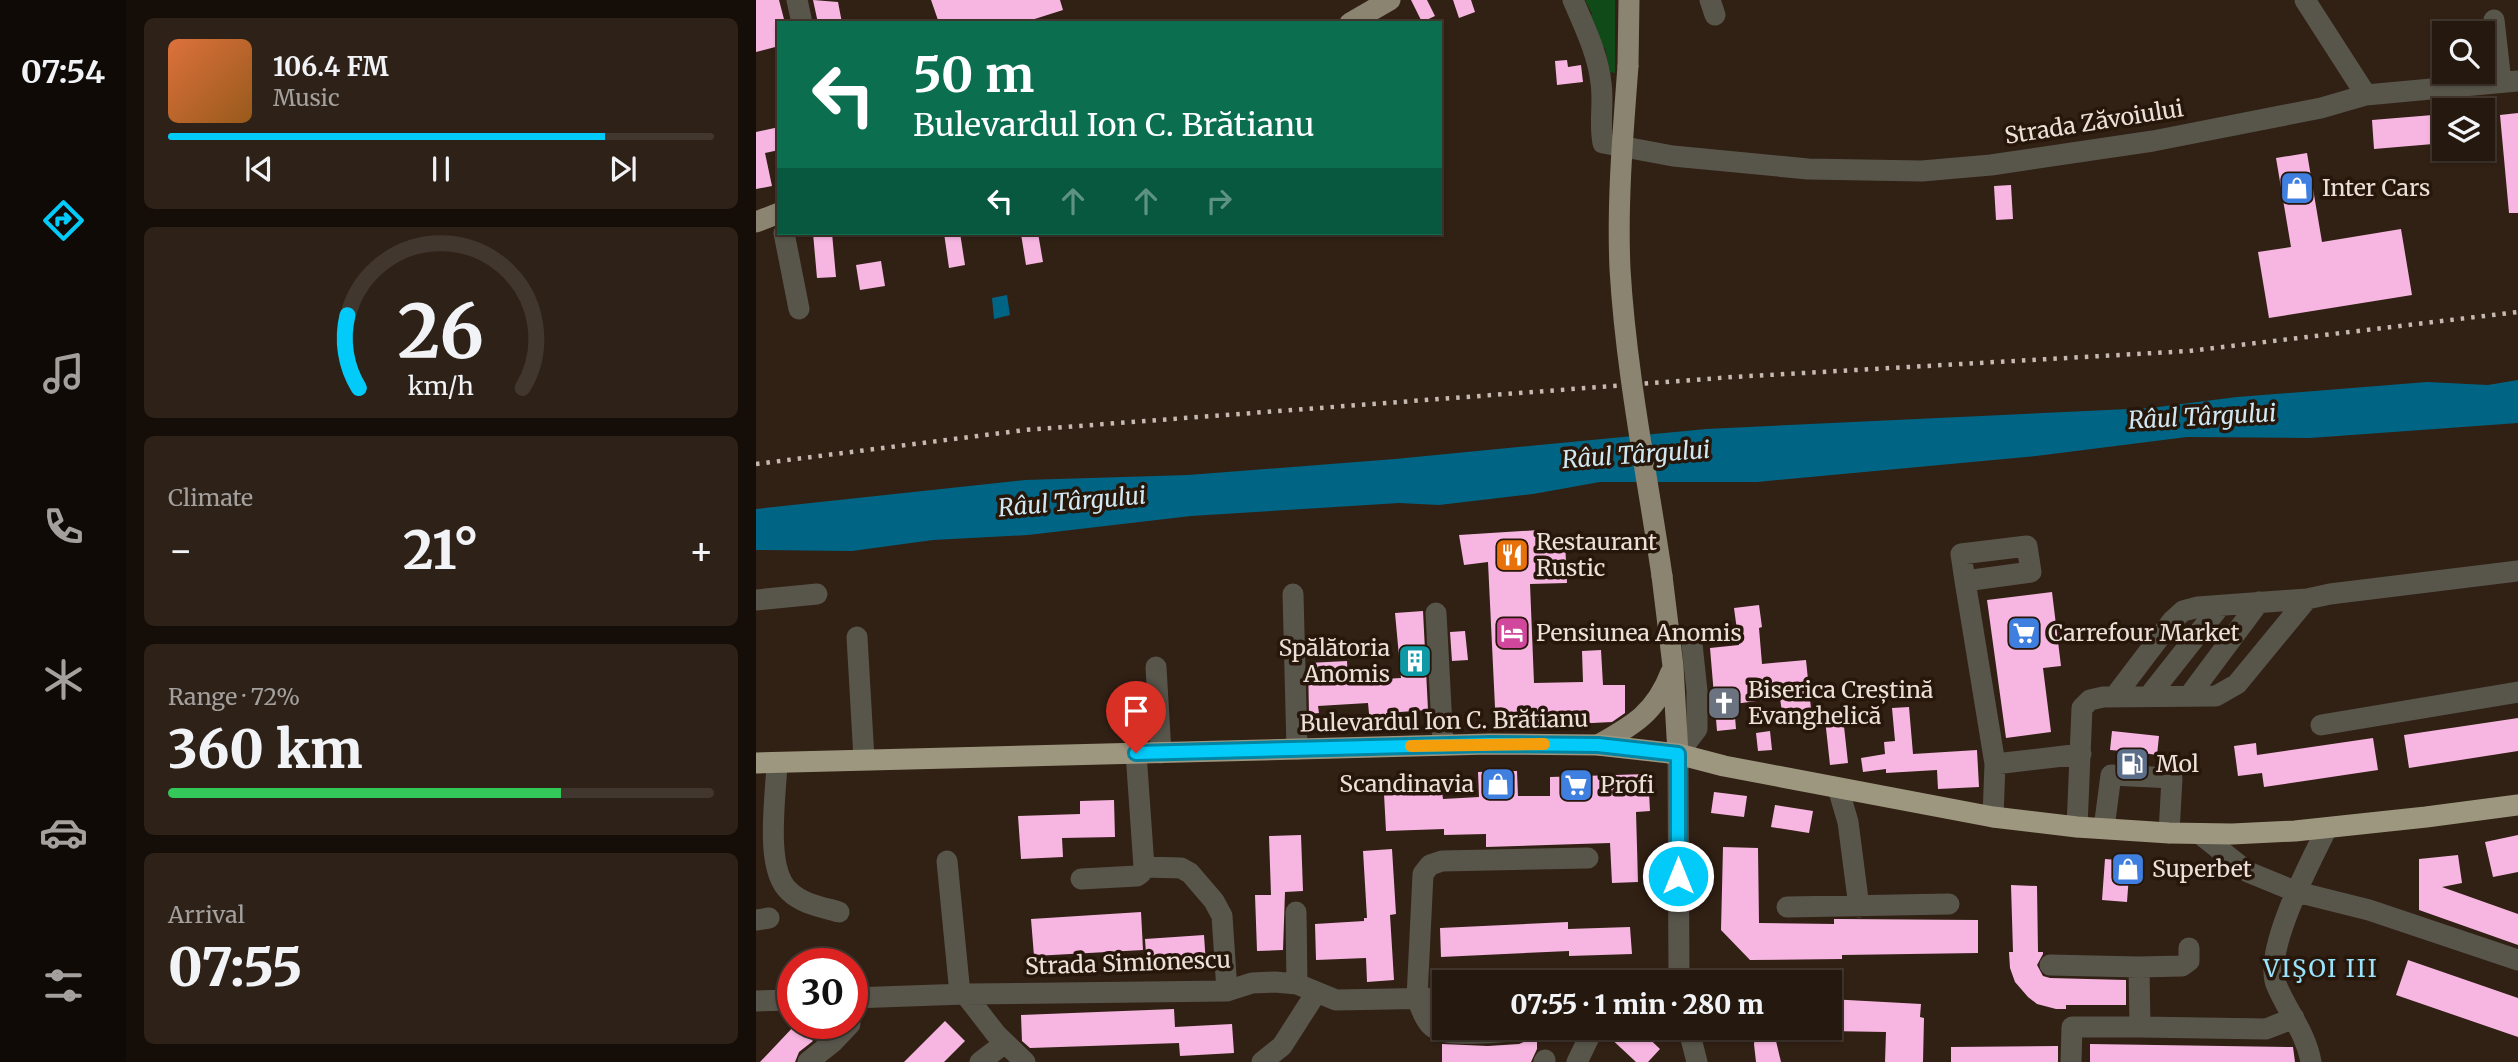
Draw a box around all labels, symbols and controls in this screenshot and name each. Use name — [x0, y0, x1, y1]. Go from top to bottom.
map controls — [2432, 21, 2495, 161]
button: search — [2432, 21, 2495, 84]
text: 50 m — [913, 44, 1034, 105]
icon: left — [798, 49, 889, 140]
text: 106.4 FM — [273, 50, 389, 83]
text: 07:54 — [21, 52, 105, 92]
text: Music — [273, 83, 340, 112]
street label: Strada Zăvoiului — [2002, 93, 2185, 150]
button: layers — [2432, 98, 2495, 161]
text: Bulevardul Ion C. Brătianu — [913, 105, 1315, 145]
icon: previous — [240, 150, 278, 188]
icon: pause — [422, 150, 460, 188]
icon: next — [604, 150, 642, 188]
shop icon: Inter Cars — [2278, 169, 2316, 207]
place label: Inter Cars — [2322, 173, 2430, 202]
icon: left — [981, 182, 1019, 220]
icon: ahead — [1054, 182, 1092, 220]
icon: ahead — [1127, 182, 1165, 220]
icon: right — [1200, 182, 1238, 220]
icon: directions — [39, 196, 88, 245]
text: 26 — [398, 287, 484, 379]
icon: music — [39, 349, 88, 398]
text: km/h — [408, 370, 474, 402]
water label: Râul Târgului — [2127, 397, 2277, 436]
water label: Râul Târgului — [1561, 434, 1711, 475]
water label: Râul Târgului — [997, 480, 1147, 523]
text: Climate — [168, 483, 253, 512]
icon: phone — [39, 502, 88, 551]
text: 21° — [403, 518, 479, 583]
text: − — [168, 527, 193, 574]
text: + — [689, 527, 714, 574]
place label: Restaurant Rustic — [1536, 527, 1657, 582]
restaurant icon: Restaurant Rustic — [1493, 536, 1531, 574]
hotel icon: Pensiunea Anomis — [1493, 614, 1531, 652]
supermarket icon: Carrefour Market — [2005, 614, 2043, 652]
place label: Pensiunea Anomis — [1536, 618, 1742, 647]
place label: Carrefour Market — [2048, 618, 2240, 647]
place label: Spălătoria Anomis — [1278, 633, 1390, 688]
building icon: Spălătoria Anomis — [1396, 642, 1434, 680]
icon: climate — [39, 655, 88, 704]
place label: Biserica Creștină Evanghelică — [1748, 675, 1933, 730]
pin — [1106, 681, 1166, 753]
text: Range · 72% — [168, 682, 300, 711]
church icon: Biserica Creștină Evanghelică — [1705, 684, 1743, 722]
icon: arrive — [1117, 692, 1155, 730]
street label: Bulevardul Ion C. Brătianu — [1299, 703, 1589, 738]
text: 360 km — [168, 717, 363, 782]
fuel station icon: Mol — [2113, 745, 2151, 783]
place label: Mol — [2156, 749, 2199, 778]
shop icon: Scandinavia — [1479, 765, 1517, 803]
supermarket icon: Profi — [1557, 766, 1595, 804]
place label: Scandinavia — [1339, 769, 1474, 798]
place label: Profi — [1600, 770, 1654, 799]
icon: car — [39, 808, 88, 857]
position arrow — [1641, 839, 1715, 913]
shop icon: Superbet — [2109, 850, 2147, 888]
place label: Superbet — [2152, 854, 2252, 883]
text: Arrival — [168, 900, 245, 929]
text: 07:55 — [168, 935, 302, 1000]
street label: Strada Simionescu — [1024, 944, 1231, 981]
speed limit sign: 30 — [777, 948, 868, 1039]
district label: VIŞOI III — [2262, 953, 2379, 984]
icon: filters — [39, 961, 88, 1010]
text: 07:55 · 1 min · 280 m — [1510, 988, 1764, 1021]

